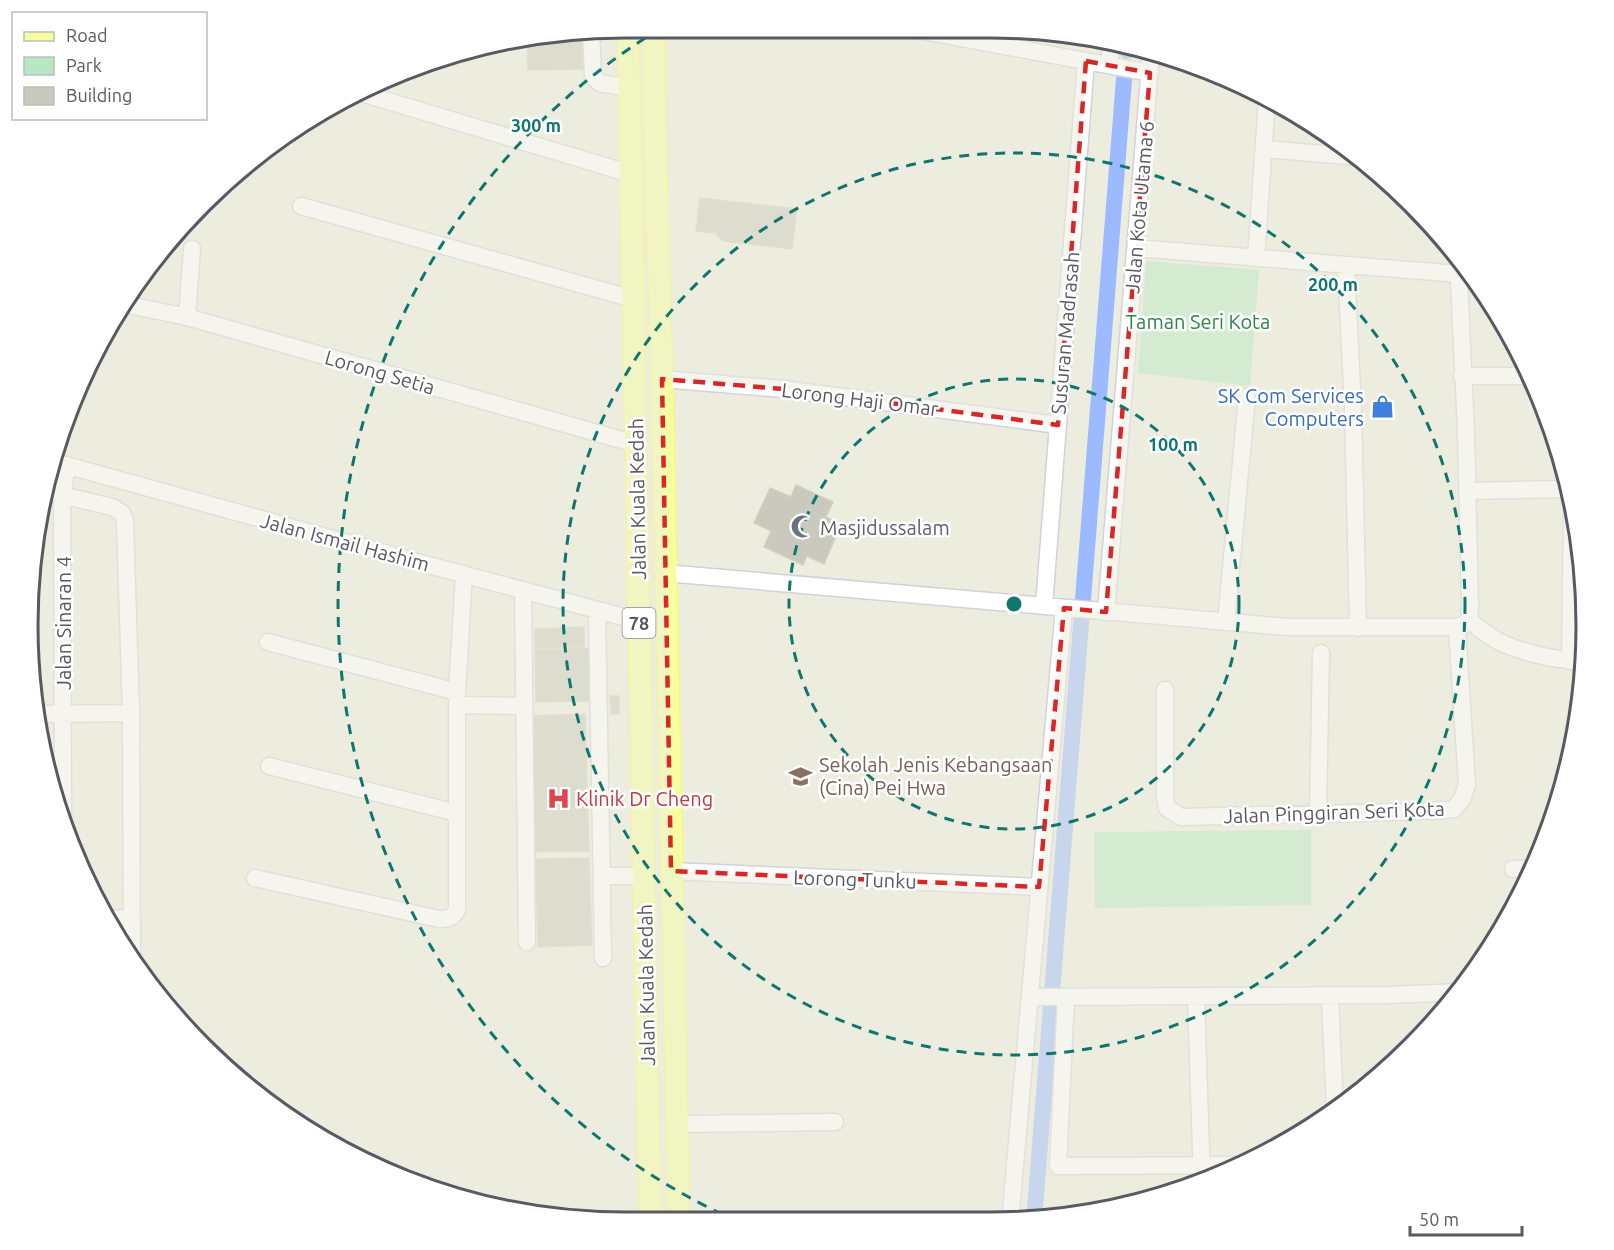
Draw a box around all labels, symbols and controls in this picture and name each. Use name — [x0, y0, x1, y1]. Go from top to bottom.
legend — [12, 12, 207, 120]
text: Road — [66, 25, 108, 45]
text: Park — [66, 55, 102, 75]
text: Building — [66, 85, 132, 105]
text: 300 m — [511, 115, 561, 135]
street label: Jalan Kota Utama 6 — [1120, 120, 1158, 294]
street label: Susuran Madrasah — [1046, 251, 1084, 415]
text: 200 m — [1308, 274, 1358, 294]
park label: Taman Seri Kota — [1126, 310, 1270, 333]
street label: Lorong Setia — [322, 345, 438, 399]
street label: Lorong Haji Omar — [780, 378, 940, 420]
place label: SK Com Services Computers — [1218, 384, 1364, 430]
shop icon: SK Com Services Computers — [1369, 394, 1395, 420]
street label: Jalan Kuala Kedah — [624, 418, 650, 580]
text: 100 m — [1148, 434, 1198, 454]
street label: Jalan Ismail Hashim — [258, 508, 432, 576]
mosque icon: Masjidussalam — [789, 514, 815, 540]
place label: Masjidussalam — [820, 516, 950, 539]
street label: Jalan Sinaran 4 — [52, 556, 75, 690]
centre of rings — [1004, 594, 1024, 614]
road number: 78 — [622, 608, 656, 638]
place label: Sekolah Jenis Kebangsaan (Cina) Pei Hwa — [819, 753, 1052, 799]
school or university icon: Sekolah Jenis Kebangsaan (Cina) Pei Hwa — [788, 763, 814, 789]
hospital icon: Klinik Dr Cheng — [545, 785, 571, 811]
place label: Klinik Dr Cheng — [576, 787, 713, 810]
street label: Jalan Pinggiran Seri Kota — [1223, 797, 1445, 827]
street label: Lorong Tunku — [793, 865, 917, 893]
street label: Jalan Kuala Kedah — [633, 904, 659, 1066]
scale bar — [1410, 1199, 1522, 1237]
text: 50 m — [1419, 1209, 1459, 1229]

